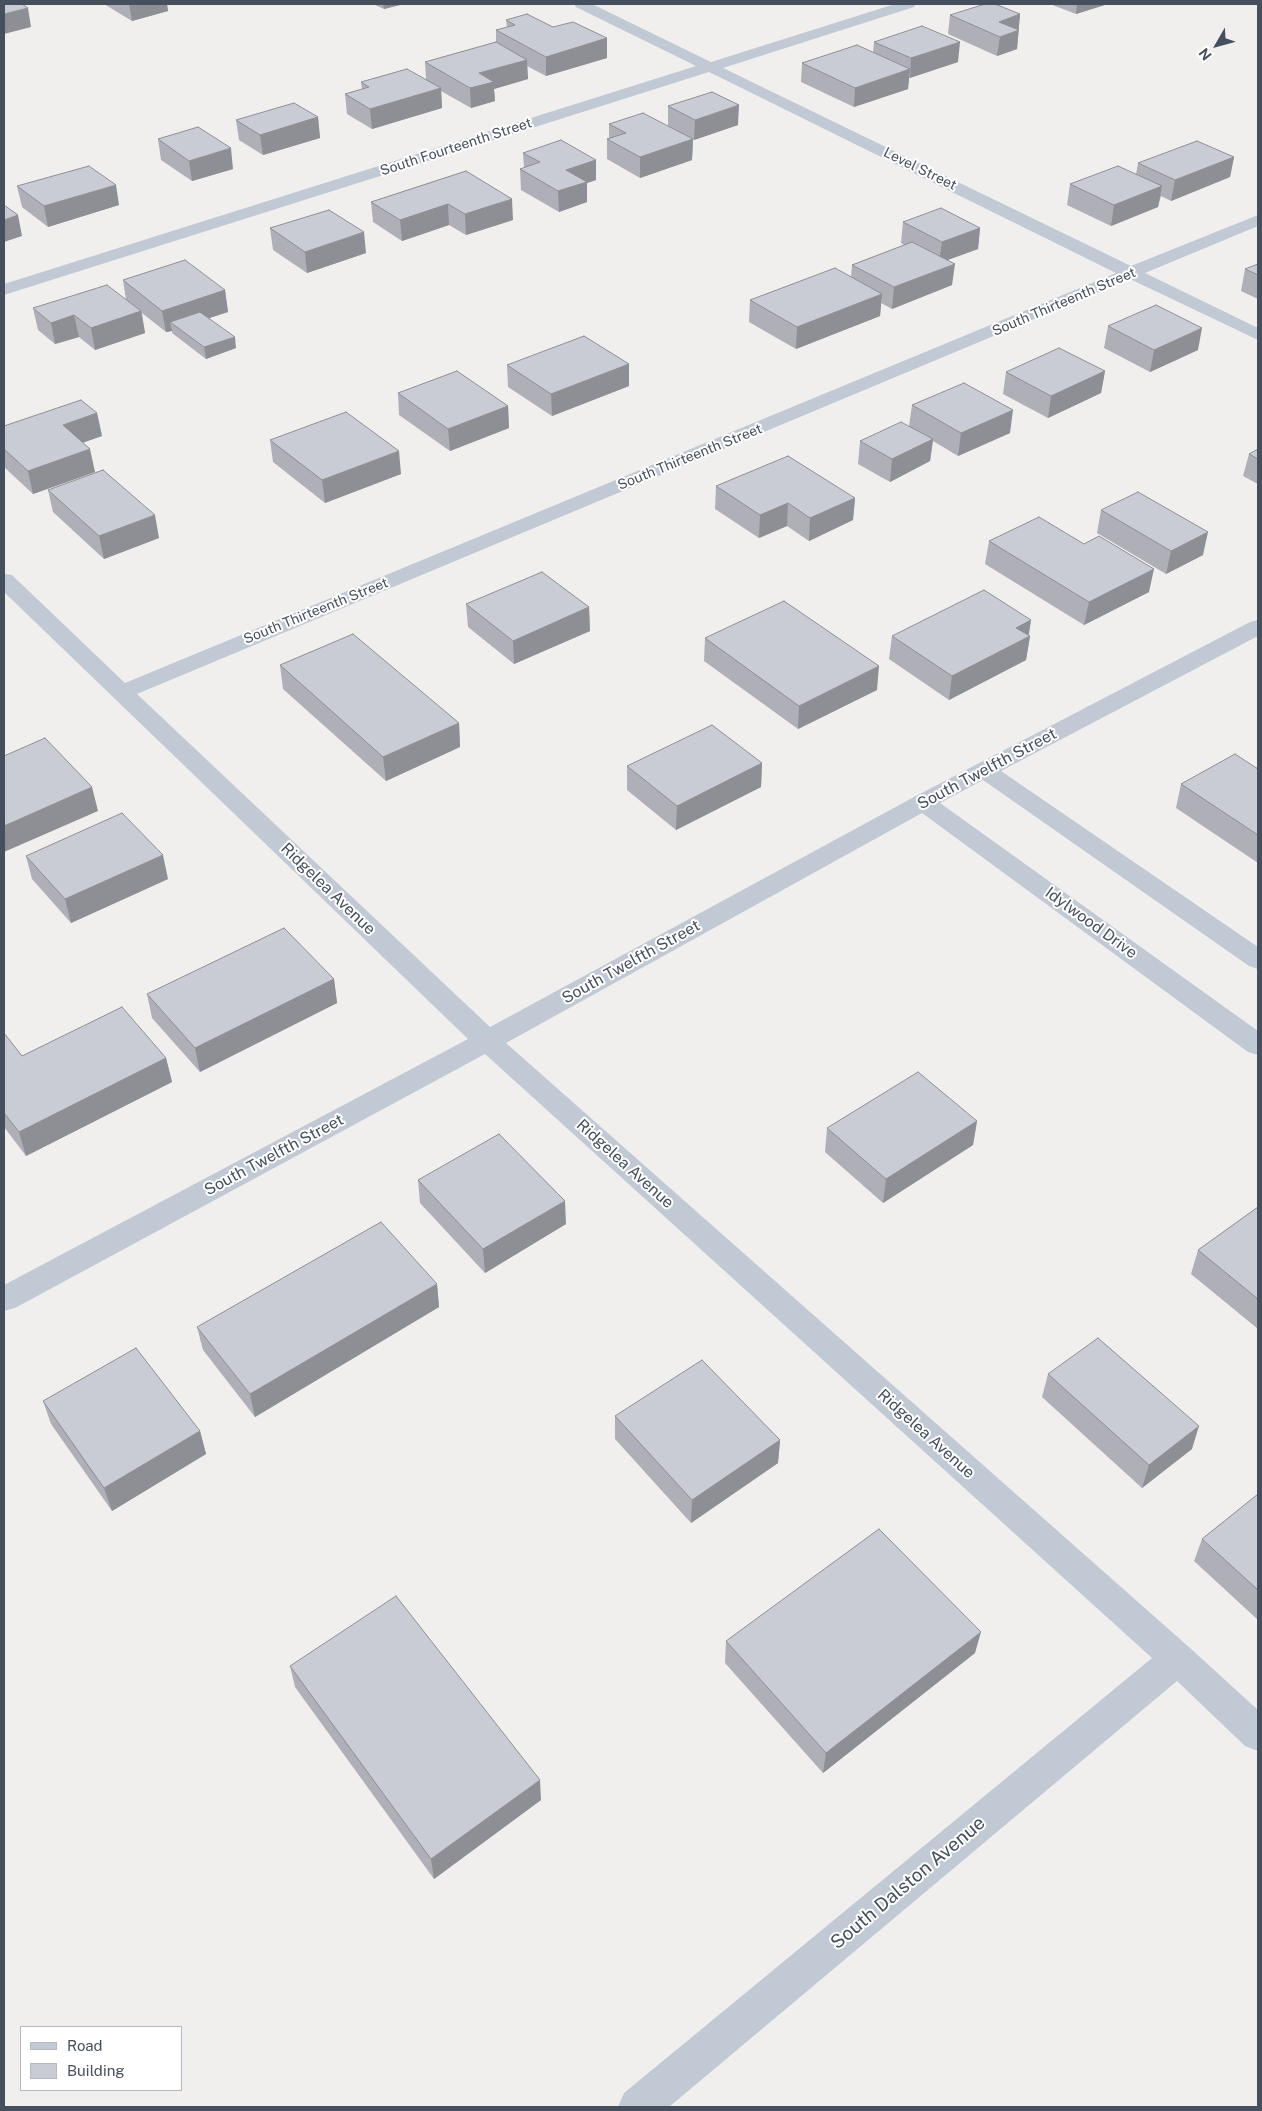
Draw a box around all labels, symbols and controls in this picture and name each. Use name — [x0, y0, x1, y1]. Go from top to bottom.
north arrow — [1192, 20, 1242, 70]
text: N — [1196, 45, 1215, 63]
street label: South Fourteenth Street — [378, 115, 534, 179]
street label: Level Street — [881, 144, 959, 194]
street label: South Thirteenth Street — [990, 264, 1138, 340]
street label: South Thirteenth Street — [615, 420, 765, 494]
street label: South Thirteenth Street — [241, 574, 391, 648]
street label: South Twelfth Street — [914, 724, 1060, 814]
street label: Ridgelea Avenue — [277, 839, 379, 939]
street label: Idylwood Drive — [1041, 883, 1141, 963]
street label: South Twelfth Street — [559, 916, 703, 1008]
street label: South Twelfth Street — [201, 1110, 347, 1200]
street label: Ridgelea Avenue — [572, 1115, 678, 1213]
street label: Ridgelea Avenue — [873, 1385, 979, 1483]
street label: South Dalston Avenue — [826, 1812, 990, 1954]
legend — [20, 2026, 182, 2091]
text: Road — [67, 2037, 103, 2054]
text: Building — [67, 2062, 125, 2079]

